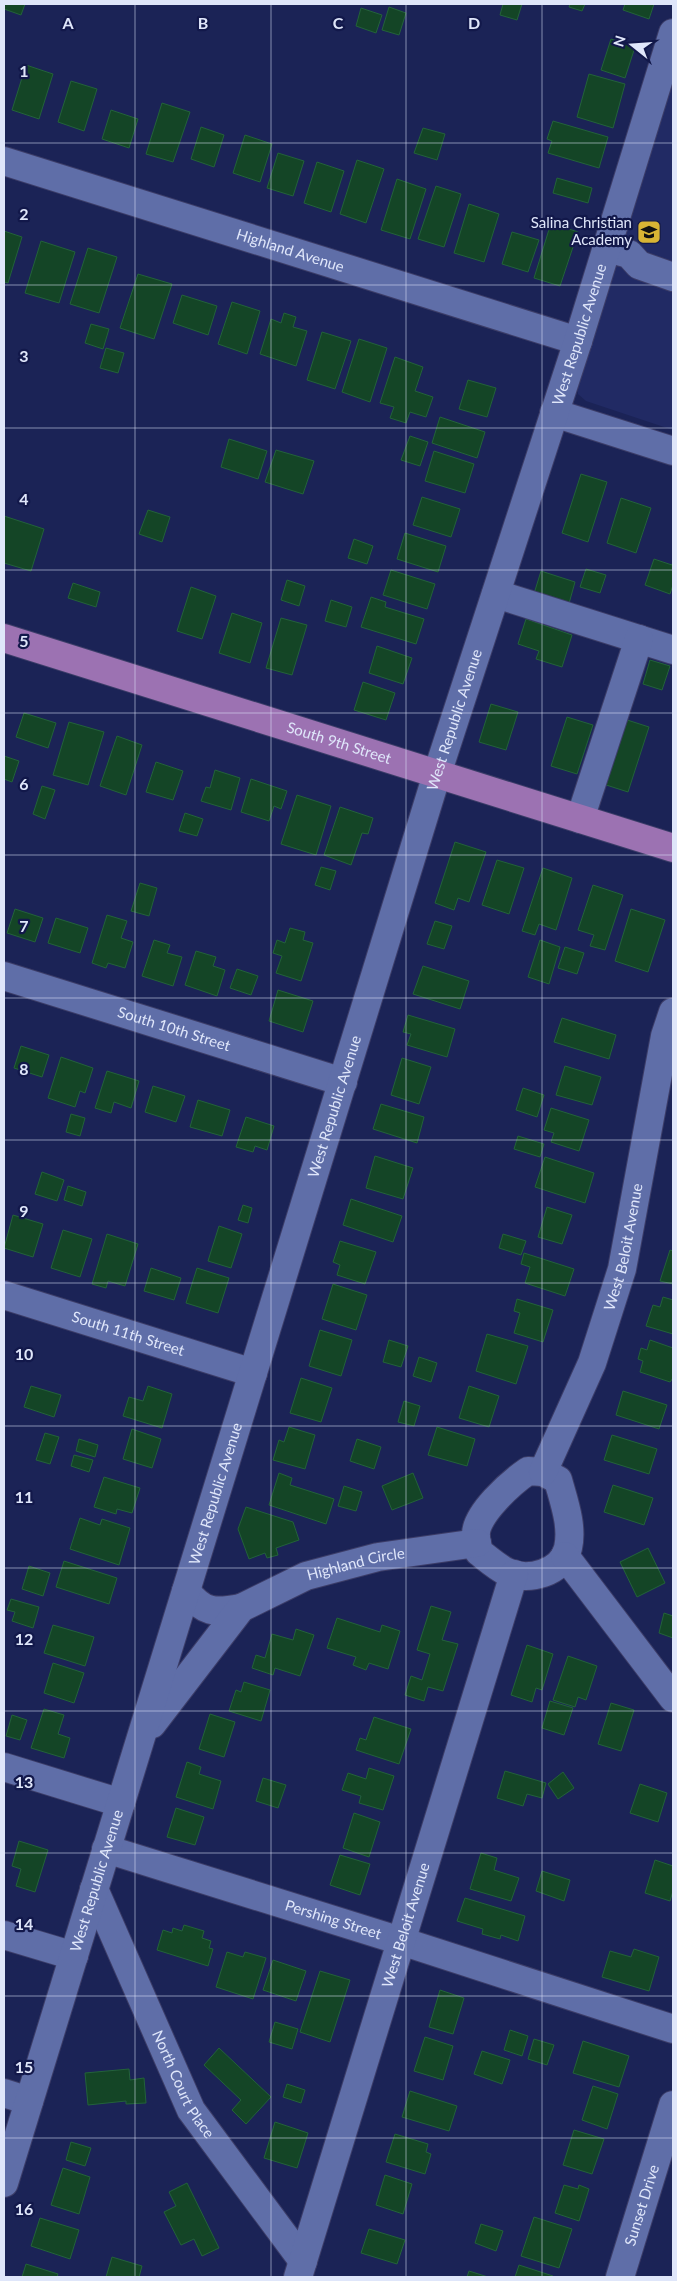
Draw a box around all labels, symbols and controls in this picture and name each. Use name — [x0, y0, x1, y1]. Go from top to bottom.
text: A — [61, 13, 74, 32]
text: B — [198, 13, 208, 32]
text: C — [333, 13, 344, 32]
text: D — [468, 13, 480, 32]
north arrow — [607, 20, 657, 70]
text: N — [609, 33, 629, 49]
text: 1 — [19, 61, 29, 80]
text: 2 — [19, 204, 29, 223]
place label: Salina Christian Academy — [531, 213, 632, 248]
school or university icon: Salina Christian Academy — [636, 219, 662, 245]
street label: Highland Avenue — [234, 224, 347, 275]
street label: West Republic Avenue — [548, 261, 609, 407]
text: 3 — [19, 346, 29, 365]
text: 4 — [19, 489, 29, 508]
text: 5 — [19, 631, 29, 650]
street label: West Republic Avenue — [422, 646, 485, 793]
street label: South 9th Street — [285, 717, 394, 767]
text: 6 — [19, 774, 29, 793]
text: 7 — [19, 916, 29, 935]
street label: South 10th Street — [116, 1002, 233, 1054]
street label: West Republic Avenue — [304, 1033, 364, 1180]
text: 8 — [19, 1059, 29, 1078]
street label: West Beloit Avenue — [599, 1182, 646, 1313]
text: 9 — [19, 1201, 29, 1220]
street label: South 11th Street — [70, 1307, 188, 1359]
text: 10 — [15, 1344, 33, 1363]
street label: West Republic Avenue — [185, 1420, 245, 1567]
text: 11 — [15, 1487, 33, 1506]
street label: Highland Circle — [305, 1543, 406, 1583]
text: 12 — [15, 1629, 33, 1648]
text: 13 — [15, 1772, 33, 1791]
street label: West Republic Avenue — [66, 1807, 126, 1954]
street label: West Beloit Avenue — [377, 1860, 433, 1990]
street label: Pershing Street — [283, 1895, 385, 1943]
text: 14 — [15, 1914, 33, 1933]
street label: North Court Place — [149, 2027, 219, 2142]
text: 15 — [15, 2057, 33, 2076]
street label: Sunset Drive — [620, 2162, 662, 2248]
text: 16 — [15, 2199, 33, 2218]

